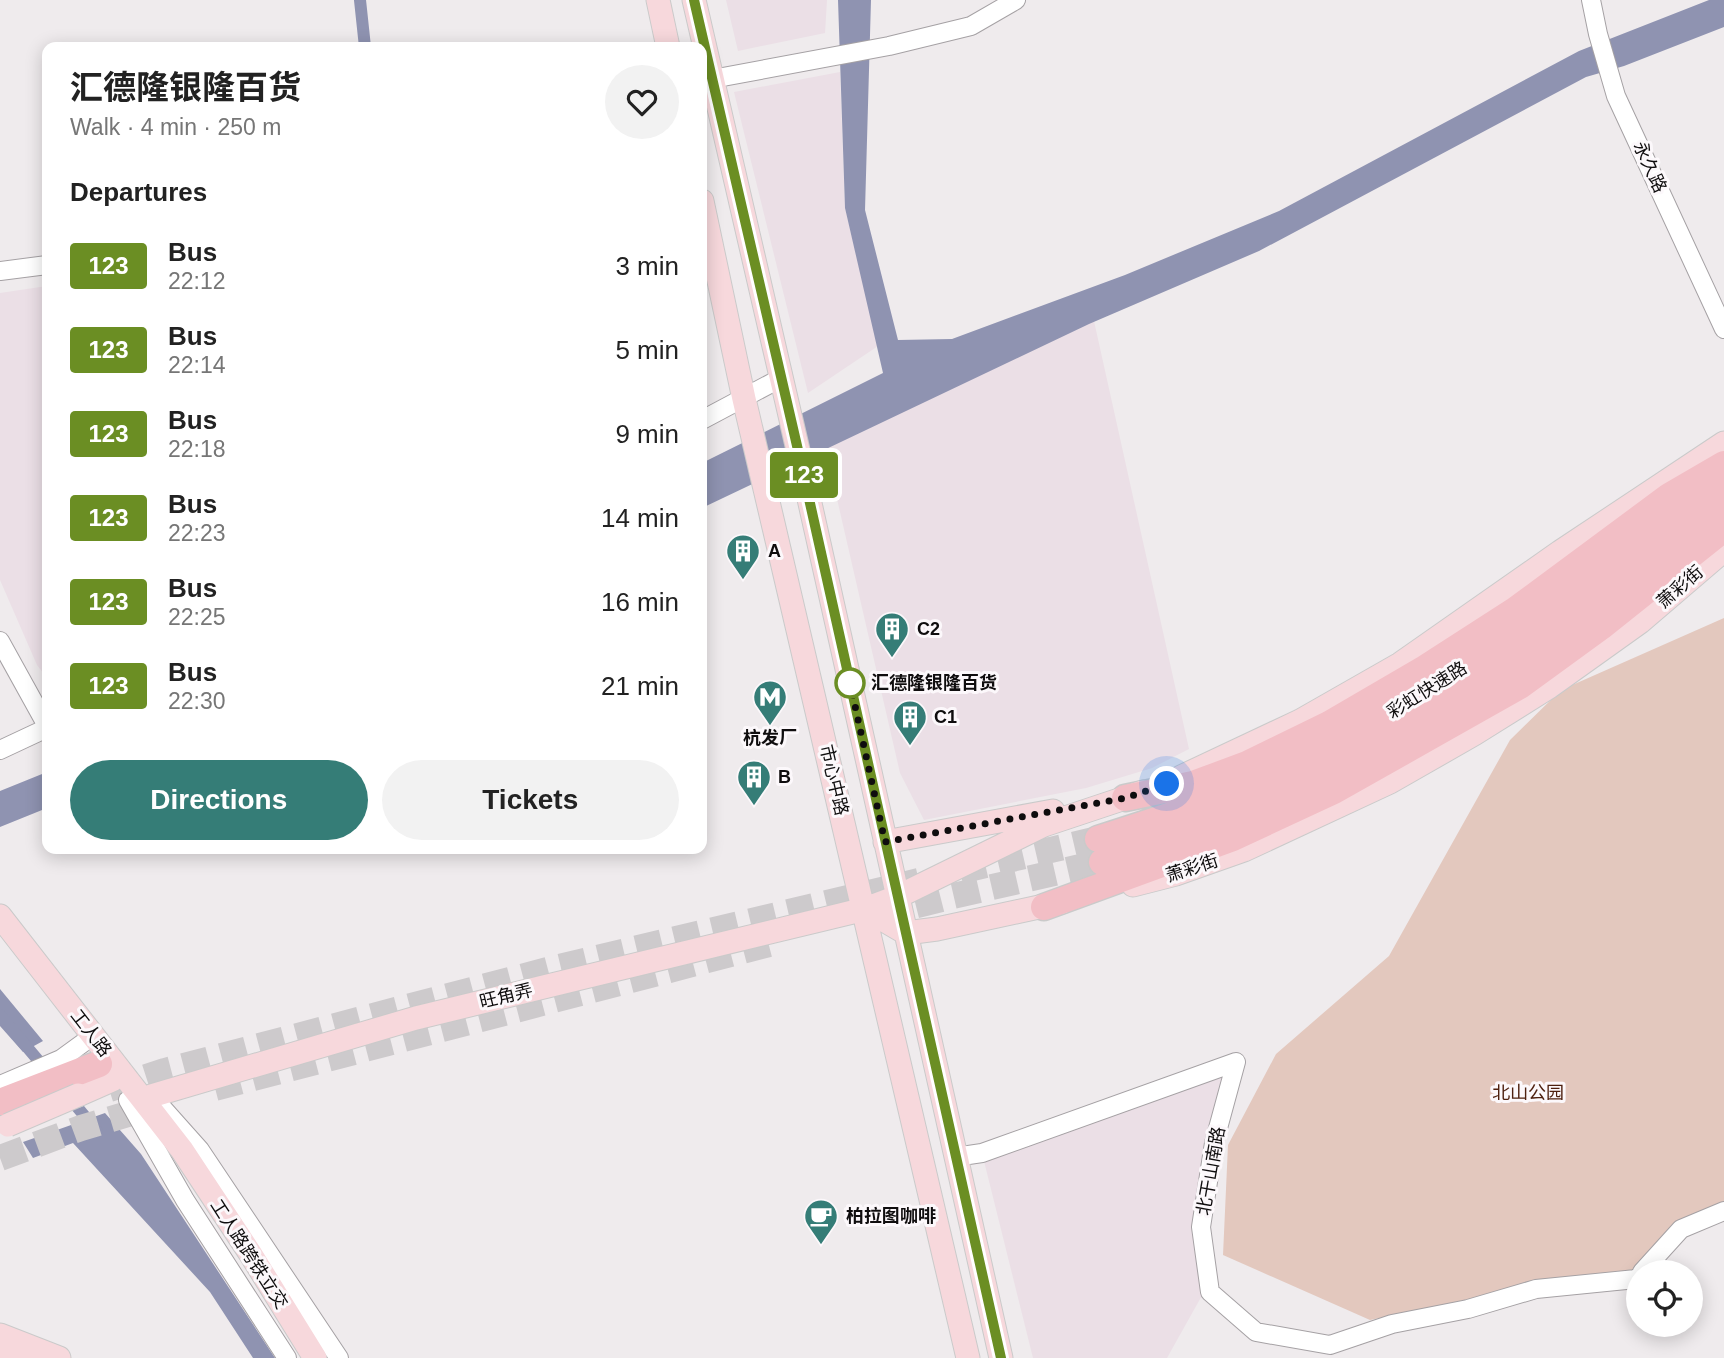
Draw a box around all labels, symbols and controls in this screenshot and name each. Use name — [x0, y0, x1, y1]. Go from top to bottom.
button: heart — [605, 65, 679, 139]
text: 汇德隆银隆百货 — [70, 69, 301, 106]
text: Walk · 4 min · 250 m — [70, 114, 281, 140]
street label: 永久路 — [1630, 138, 1670, 196]
text: Departures — [70, 177, 207, 207]
text: Bus — [168, 237, 217, 267]
text: 3 min — [615, 251, 679, 281]
text: 123 — [88, 252, 129, 279]
text: 22:12 — [168, 268, 226, 294]
text: Bus — [168, 321, 217, 351]
text: 5 min — [615, 335, 679, 365]
text: 123 — [88, 336, 129, 363]
text: 22:14 — [168, 352, 226, 378]
text: Bus — [168, 405, 217, 435]
text: 9 min — [615, 419, 679, 449]
text: 123 — [88, 420, 129, 447]
text: 22:18 — [168, 436, 226, 462]
line badge: 123 — [764, 452, 844, 498]
text: 123 — [784, 461, 824, 488]
text: Bus — [168, 489, 217, 519]
text: 14 min — [601, 503, 679, 533]
text: 123 — [88, 504, 129, 531]
text: 22:23 — [168, 520, 226, 546]
building icon: A — [724, 532, 762, 581]
place label: A — [768, 541, 781, 561]
street label: 萧彩街 — [1653, 562, 1707, 612]
text: Bus — [168, 573, 217, 603]
text: 16 min — [601, 587, 679, 617]
text: 123 — [88, 588, 129, 615]
text: 22:25 — [168, 604, 226, 630]
building icon: C2 — [873, 610, 911, 659]
place label: C2 — [917, 619, 940, 639]
text: Bus — [168, 657, 217, 687]
street label: 彩虹快速路 — [1384, 658, 1470, 722]
marker: 汇德隆银隆百货 — [835, 668, 865, 698]
text: 21 min — [601, 671, 679, 701]
text: 123 — [88, 672, 129, 699]
place label: 汇德隆银隆百货 — [871, 673, 997, 693]
metro station icon: 杭发厂 — [751, 678, 789, 727]
text: 22:30 — [168, 688, 226, 714]
building icon: C1 — [891, 698, 929, 747]
place label: C1 — [934, 707, 957, 727]
place label: 杭发厂 — [743, 728, 797, 748]
street label: 市心中路 — [816, 743, 852, 817]
building icon: B — [735, 758, 773, 807]
button: Directions — [70, 760, 368, 840]
button: Tickets — [382, 760, 679, 840]
your location — [1149, 766, 1184, 801]
place label: B — [778, 767, 791, 787]
street label: 萧彩街 — [1163, 850, 1221, 886]
street label: 旺角弄 — [477, 980, 535, 1012]
street label: 工人路 — [66, 1006, 116, 1060]
park label: 北山公园 — [1492, 1083, 1564, 1103]
street label: 北干山南路 — [1193, 1125, 1229, 1217]
street label: 工人路跨铁立交 — [206, 1196, 292, 1312]
cafe icon: 柏拉图咖啡 — [802, 1197, 840, 1246]
place label: 柏拉图咖啡 — [846, 1206, 936, 1226]
map controls — [1626, 1260, 1703, 1337]
button: locate — [1626, 1260, 1703, 1337]

